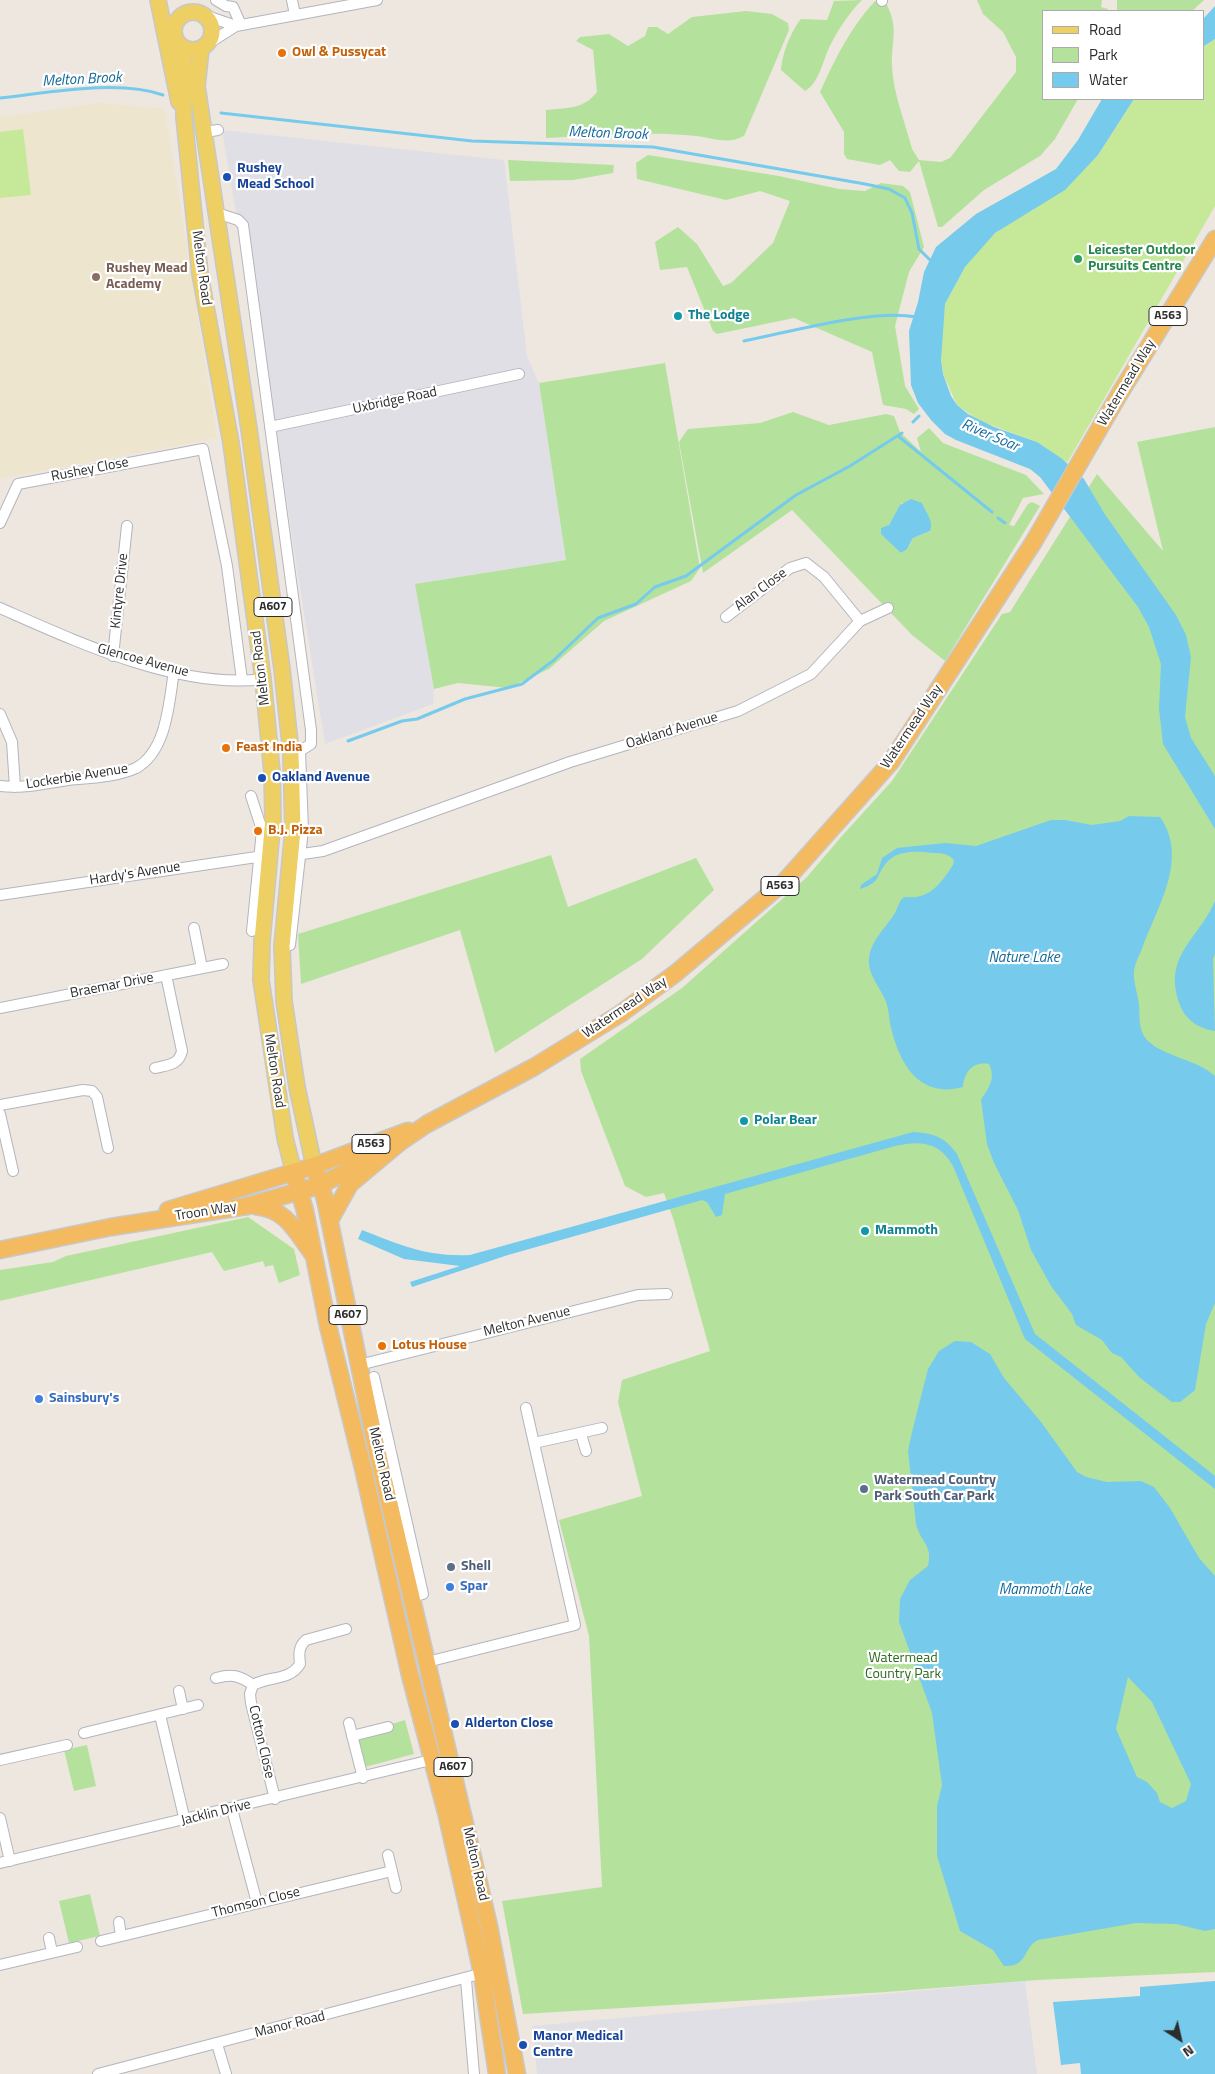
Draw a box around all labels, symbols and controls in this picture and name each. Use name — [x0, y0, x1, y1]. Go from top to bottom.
legend — [1042, 10, 1205, 100]
text: Road — [1089, 18, 1121, 41]
text: Park — [1089, 43, 1118, 66]
place label: Owl & Pussycat — [292, 45, 386, 61]
marker: Owl & Pussycat — [276, 47, 288, 59]
text: Water — [1089, 68, 1128, 91]
water label: Melton Brook — [42, 69, 122, 91]
water label: Melton Brook — [568, 124, 648, 144]
place label: Rushey Mead School — [237, 161, 314, 193]
marker: Rushey Mead School — [221, 171, 233, 183]
street label: Melton Road — [187, 230, 215, 306]
place label: Leicester Outdoor Pursuits Centre — [1088, 243, 1196, 276]
marker: Leicester Outdoor Pursuits Centre — [1072, 253, 1084, 265]
place label: Rushey Mead Academy — [106, 261, 188, 294]
marker: Rushey Mead Academy — [90, 271, 102, 283]
road number: A563 — [1149, 306, 1187, 326]
place label: The Lodge — [688, 308, 750, 324]
marker: The Lodge — [672, 310, 684, 322]
street label: Watermead Way — [1095, 337, 1159, 429]
street label: Uxbridge Road — [351, 384, 439, 418]
water label: River Soar — [959, 416, 1021, 456]
street label: Rushey Close — [50, 454, 130, 486]
street label: Kintyre Drive — [108, 553, 132, 629]
street label: Alan Close — [732, 565, 790, 615]
road number: A607 — [254, 598, 292, 616]
street label: Melton Road — [248, 630, 274, 706]
street label: Glencoe Avenue — [96, 641, 190, 681]
street label: Watermead Way — [878, 682, 946, 772]
street label: Oakland Avenue — [624, 709, 720, 753]
place label: Feast India — [236, 740, 302, 756]
marker: Feast India — [220, 742, 232, 754]
street label: Lockerbie Avenue — [25, 761, 129, 793]
place label: Oakland Avenue — [272, 770, 370, 786]
marker: Oakland Avenue — [256, 772, 268, 784]
place label: B.J. Pizza — [268, 823, 323, 839]
marker: B.J. Pizza — [252, 825, 264, 837]
street label: Hardy's Avenue — [88, 859, 182, 889]
road number: A563 — [761, 876, 799, 896]
water label: Nature Lake — [988, 949, 1060, 967]
street label: Braemar Drive — [69, 970, 155, 1002]
street label: Watermead Way — [580, 974, 670, 1042]
street label: Melton Road — [260, 1033, 288, 1109]
place label: Polar Bear — [754, 1113, 817, 1129]
marker: Polar Bear — [738, 1115, 750, 1127]
road number: A563 — [352, 1134, 390, 1154]
street label: Troon Way — [174, 1199, 238, 1225]
place label: Mammoth — [875, 1223, 938, 1239]
marker: Mammoth — [859, 1225, 871, 1237]
street label: Melton Avenue — [482, 1303, 572, 1341]
road number: A607 — [329, 1306, 367, 1324]
place label: Lotus House — [392, 1338, 467, 1354]
marker: Lotus House — [376, 1340, 388, 1352]
place label: Sainsbury's — [49, 1391, 119, 1407]
marker: Sainsbury's — [33, 1393, 45, 1405]
street label: Melton Road — [364, 1425, 398, 1503]
place label: Watermead Country Park South Car Park — [874, 1473, 996, 1505]
marker: Watermead Country Park South Car Park — [858, 1483, 870, 1495]
place label: Shell — [461, 1559, 491, 1575]
marker: Shell — [445, 1561, 457, 1573]
place label: Spar — [460, 1579, 488, 1595]
marker: Spar — [444, 1581, 456, 1593]
water label: Mammoth Lake — [999, 1581, 1091, 1599]
park label: Watermead Country Park — [865, 1651, 941, 1684]
street label: Cotton Close — [244, 1704, 278, 1780]
place label: Alderton Close — [465, 1716, 553, 1732]
marker: Alderton Close — [449, 1718, 461, 1730]
road number: A607 — [434, 1758, 472, 1776]
street label: Jacklin Drive — [179, 1796, 253, 1830]
street label: Melton Road — [458, 1825, 492, 1903]
street label: Thomson Close — [210, 1884, 302, 1922]
street label: Manor Road — [253, 2008, 327, 2042]
north arrow — [1155, 2014, 1205, 2064]
place label: Manor Medical Centre — [533, 2029, 623, 2062]
marker: Manor Medical Centre — [517, 2039, 529, 2051]
text: N — [1179, 2040, 1199, 2063]

